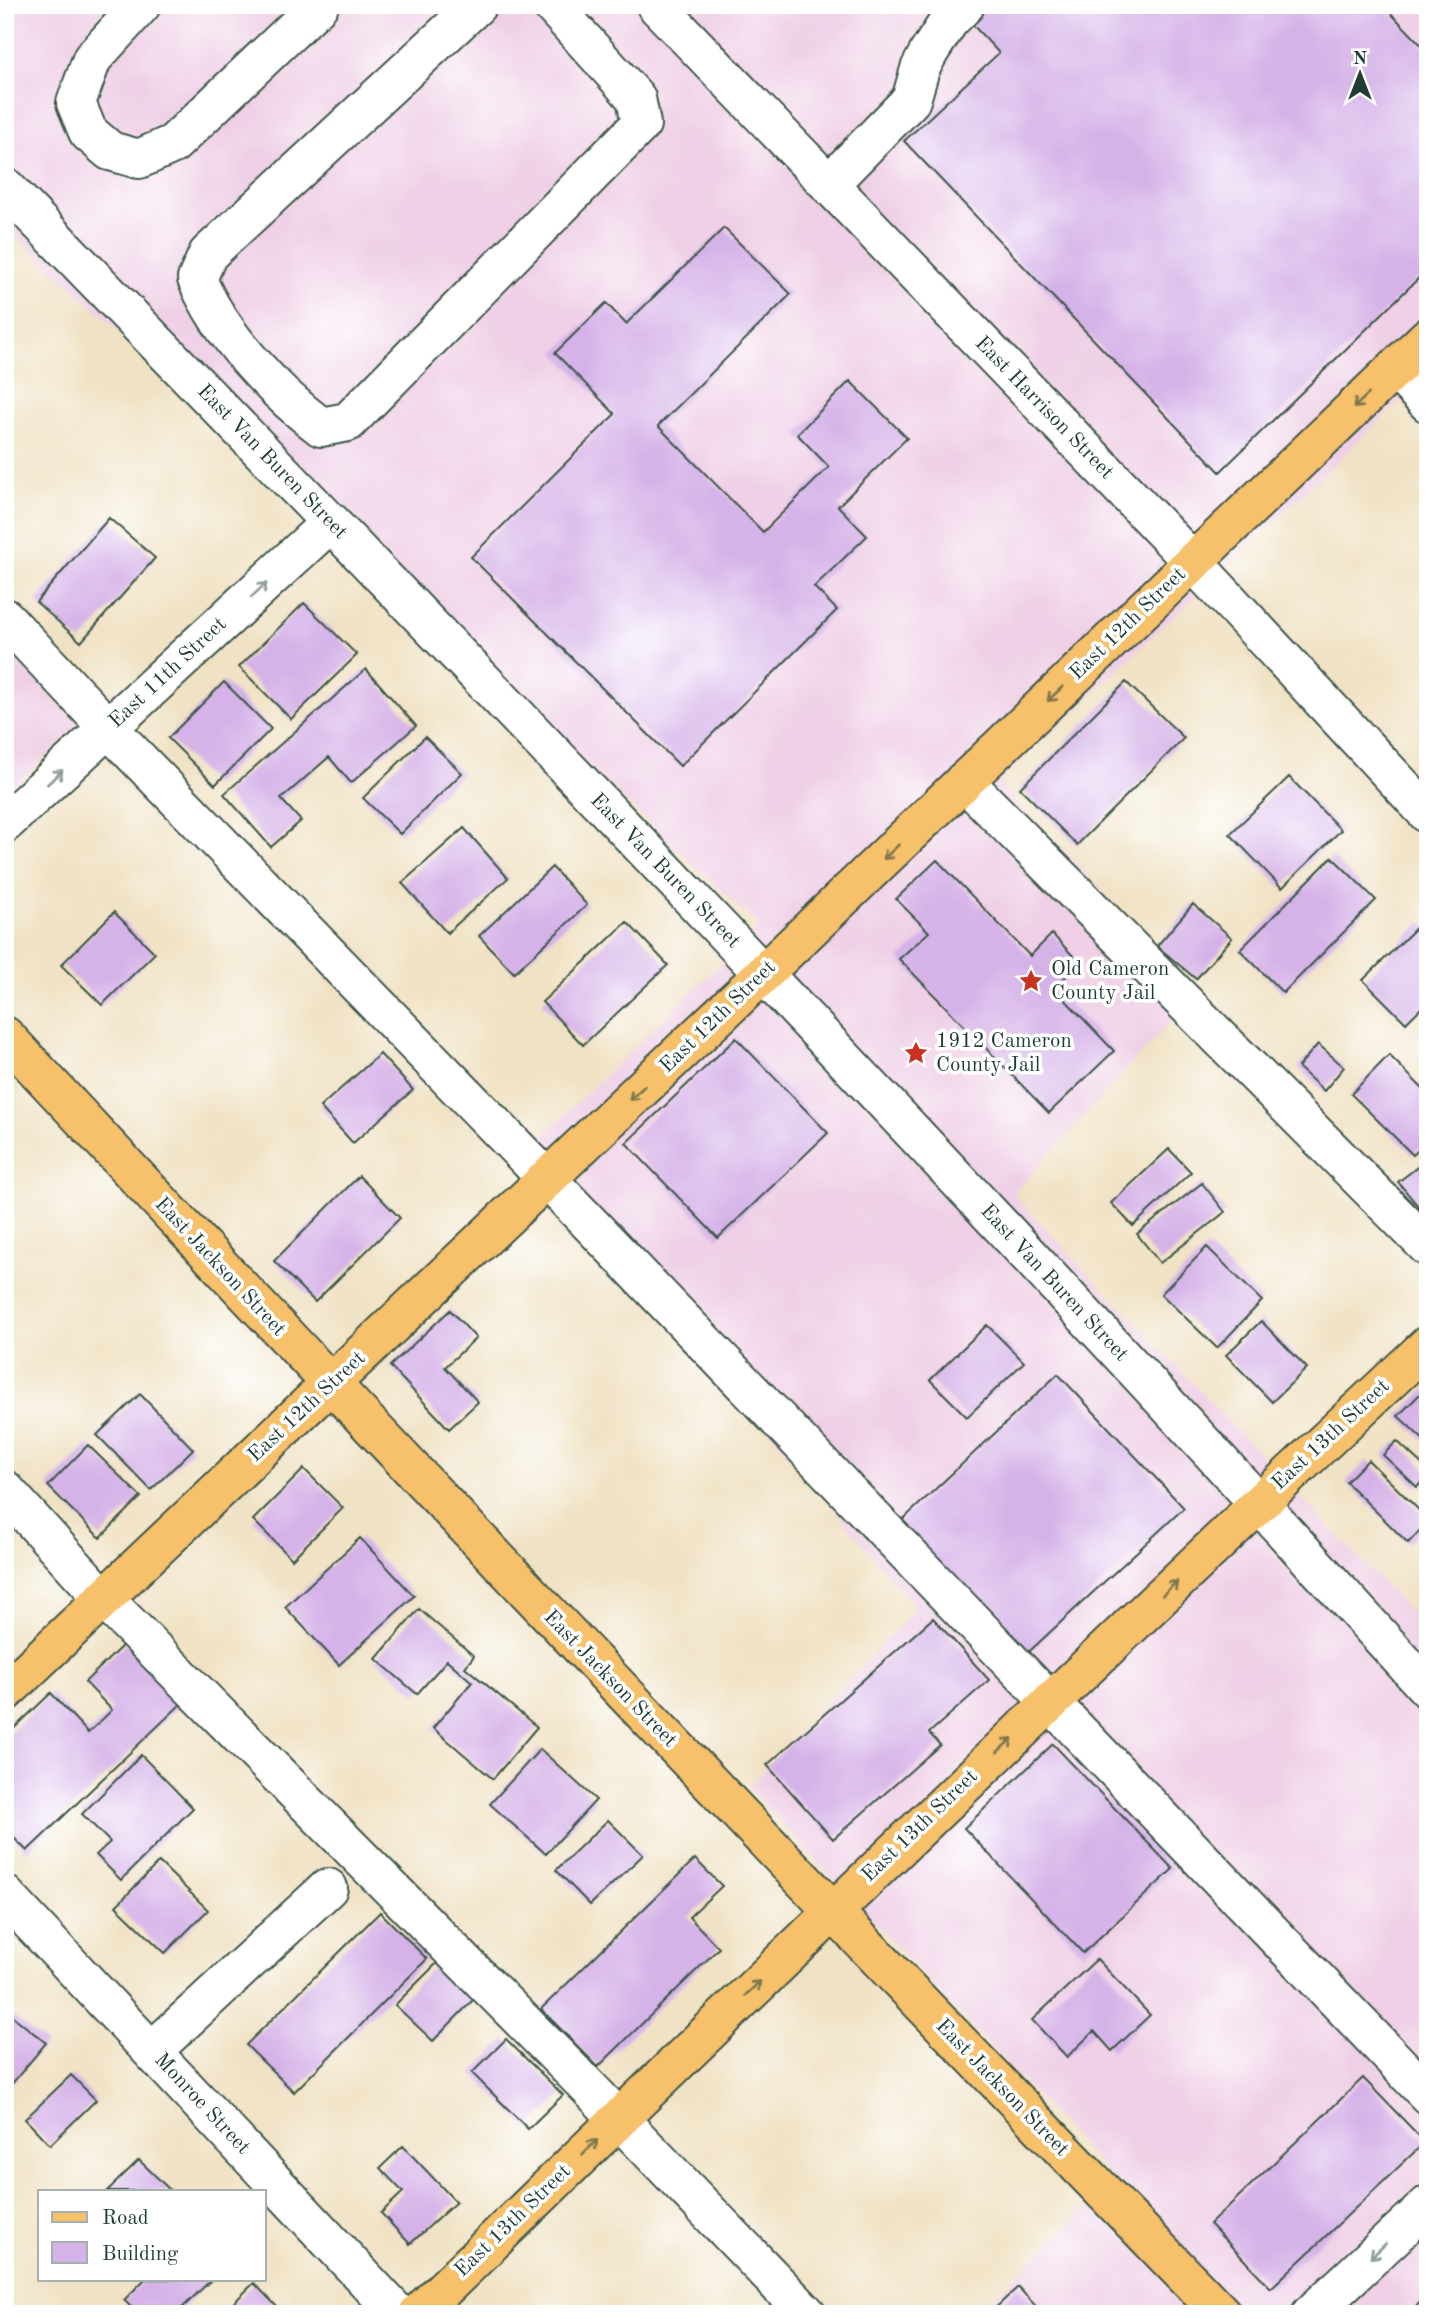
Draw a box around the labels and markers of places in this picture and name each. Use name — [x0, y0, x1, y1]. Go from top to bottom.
place label: Old Cameron County Jail — [1051, 959, 1169, 1004]
place icon: Old Cameron County Jail — [1017, 967, 1045, 995]
place label: 1912 Cameron County Jail — [936, 1031, 1072, 1076]
place icon: 1912 Cameron County Jail — [902, 1039, 930, 1067]

